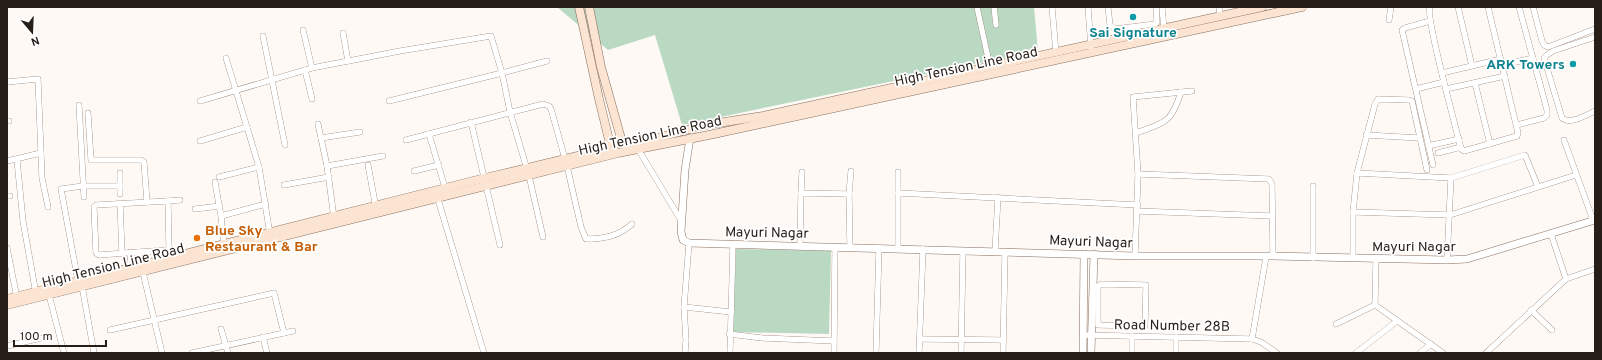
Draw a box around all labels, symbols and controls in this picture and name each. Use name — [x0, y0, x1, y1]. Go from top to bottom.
north arrow — [12, 12, 52, 52]
marker: Sai Signature — [1128, 12, 1138, 22]
place label: Sai Signature — [1089, 25, 1177, 42]
text: N — [29, 33, 41, 48]
street label: High Tension Line Road — [893, 44, 1040, 91]
place label: ARK Towers — [1486, 57, 1565, 74]
marker: ARK Towers — [1568, 59, 1578, 69]
street label: High Tension Line Road — [577, 113, 724, 160]
place label: Blue Sky Restaurant & Bar — [205, 223, 318, 256]
street label: Mayuri Nagar — [725, 224, 810, 243]
marker: Blue Sky Restaurant & Bar — [192, 233, 202, 243]
street label: Mayuri Nagar — [1049, 233, 1134, 252]
street label: Mayuri Nagar — [1372, 239, 1456, 256]
street label: High Tension Line Road — [40, 241, 186, 292]
street label: Road Number 28B — [1114, 317, 1230, 336]
scale bar — [14, 322, 106, 348]
text: 100 m — [20, 329, 53, 345]

